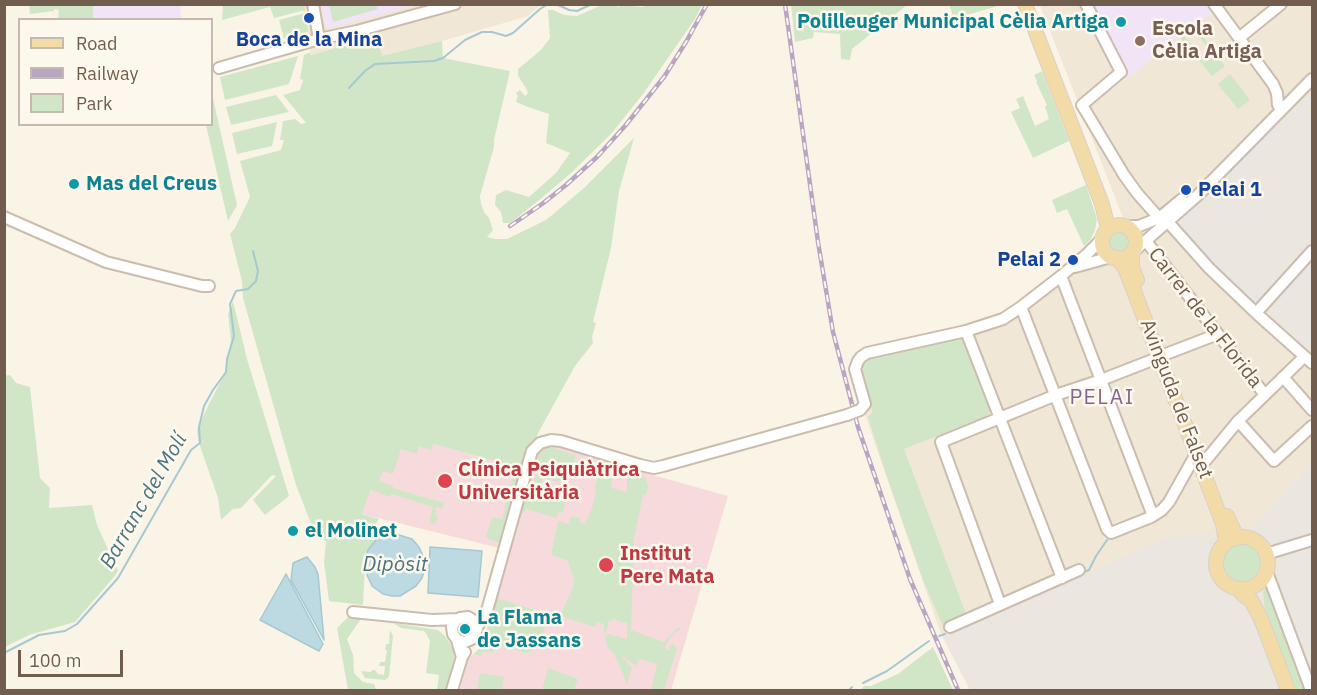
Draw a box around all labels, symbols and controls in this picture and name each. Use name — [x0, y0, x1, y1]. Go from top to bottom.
place label: Polilleuger Municipal Cèlia Artiga — [797, 10, 1109, 34]
marker: Boca de la Mina — [302, 11, 316, 25]
marker: Polilleuger Municipal Cèlia Artiga — [1114, 15, 1128, 29]
place label: Escola Cèlia Artiga — [1152, 17, 1262, 64]
legend — [18, 18, 213, 126]
place label: Boca de la Mina — [236, 28, 382, 52]
text: Road — [76, 32, 117, 55]
marker: Escola Cèlia Artiga — [1133, 34, 1147, 48]
text: Railway — [76, 62, 138, 85]
text: Park — [76, 92, 112, 115]
place label: Mas del Creus — [86, 172, 217, 196]
marker: Mas del Creus — [67, 177, 81, 191]
place label: Pelai 1 — [1198, 178, 1262, 202]
marker: Pelai 1 — [1179, 183, 1193, 197]
street label: Carrer de la Florida — [1143, 243, 1267, 393]
place label: Pelai 2 — [997, 248, 1061, 272]
marker: Pelai 2 — [1066, 253, 1080, 267]
street label: Avinguda de Falset — [1135, 316, 1217, 482]
district label: PELAI — [1069, 385, 1135, 411]
water label: Barranc del Molí — [95, 429, 193, 573]
place label: Clínica Psiquiàtrica Universitària — [458, 458, 640, 505]
marker: Clínica Psiquiàtrica Universitària — [436, 472, 454, 490]
place label: el Molinet — [305, 519, 397, 543]
marker: el Molinet — [286, 524, 300, 538]
place label: Institut Pere Mata — [620, 542, 715, 589]
water label: Dipòsit — [363, 552, 427, 578]
marker: Institut Pere Mata — [597, 556, 615, 574]
place label: La Flama de Jassans — [477, 606, 581, 653]
marker: La Flama de Jassans — [458, 622, 472, 636]
scale bar — [21, 638, 126, 676]
text: 100 m — [29, 649, 81, 672]

